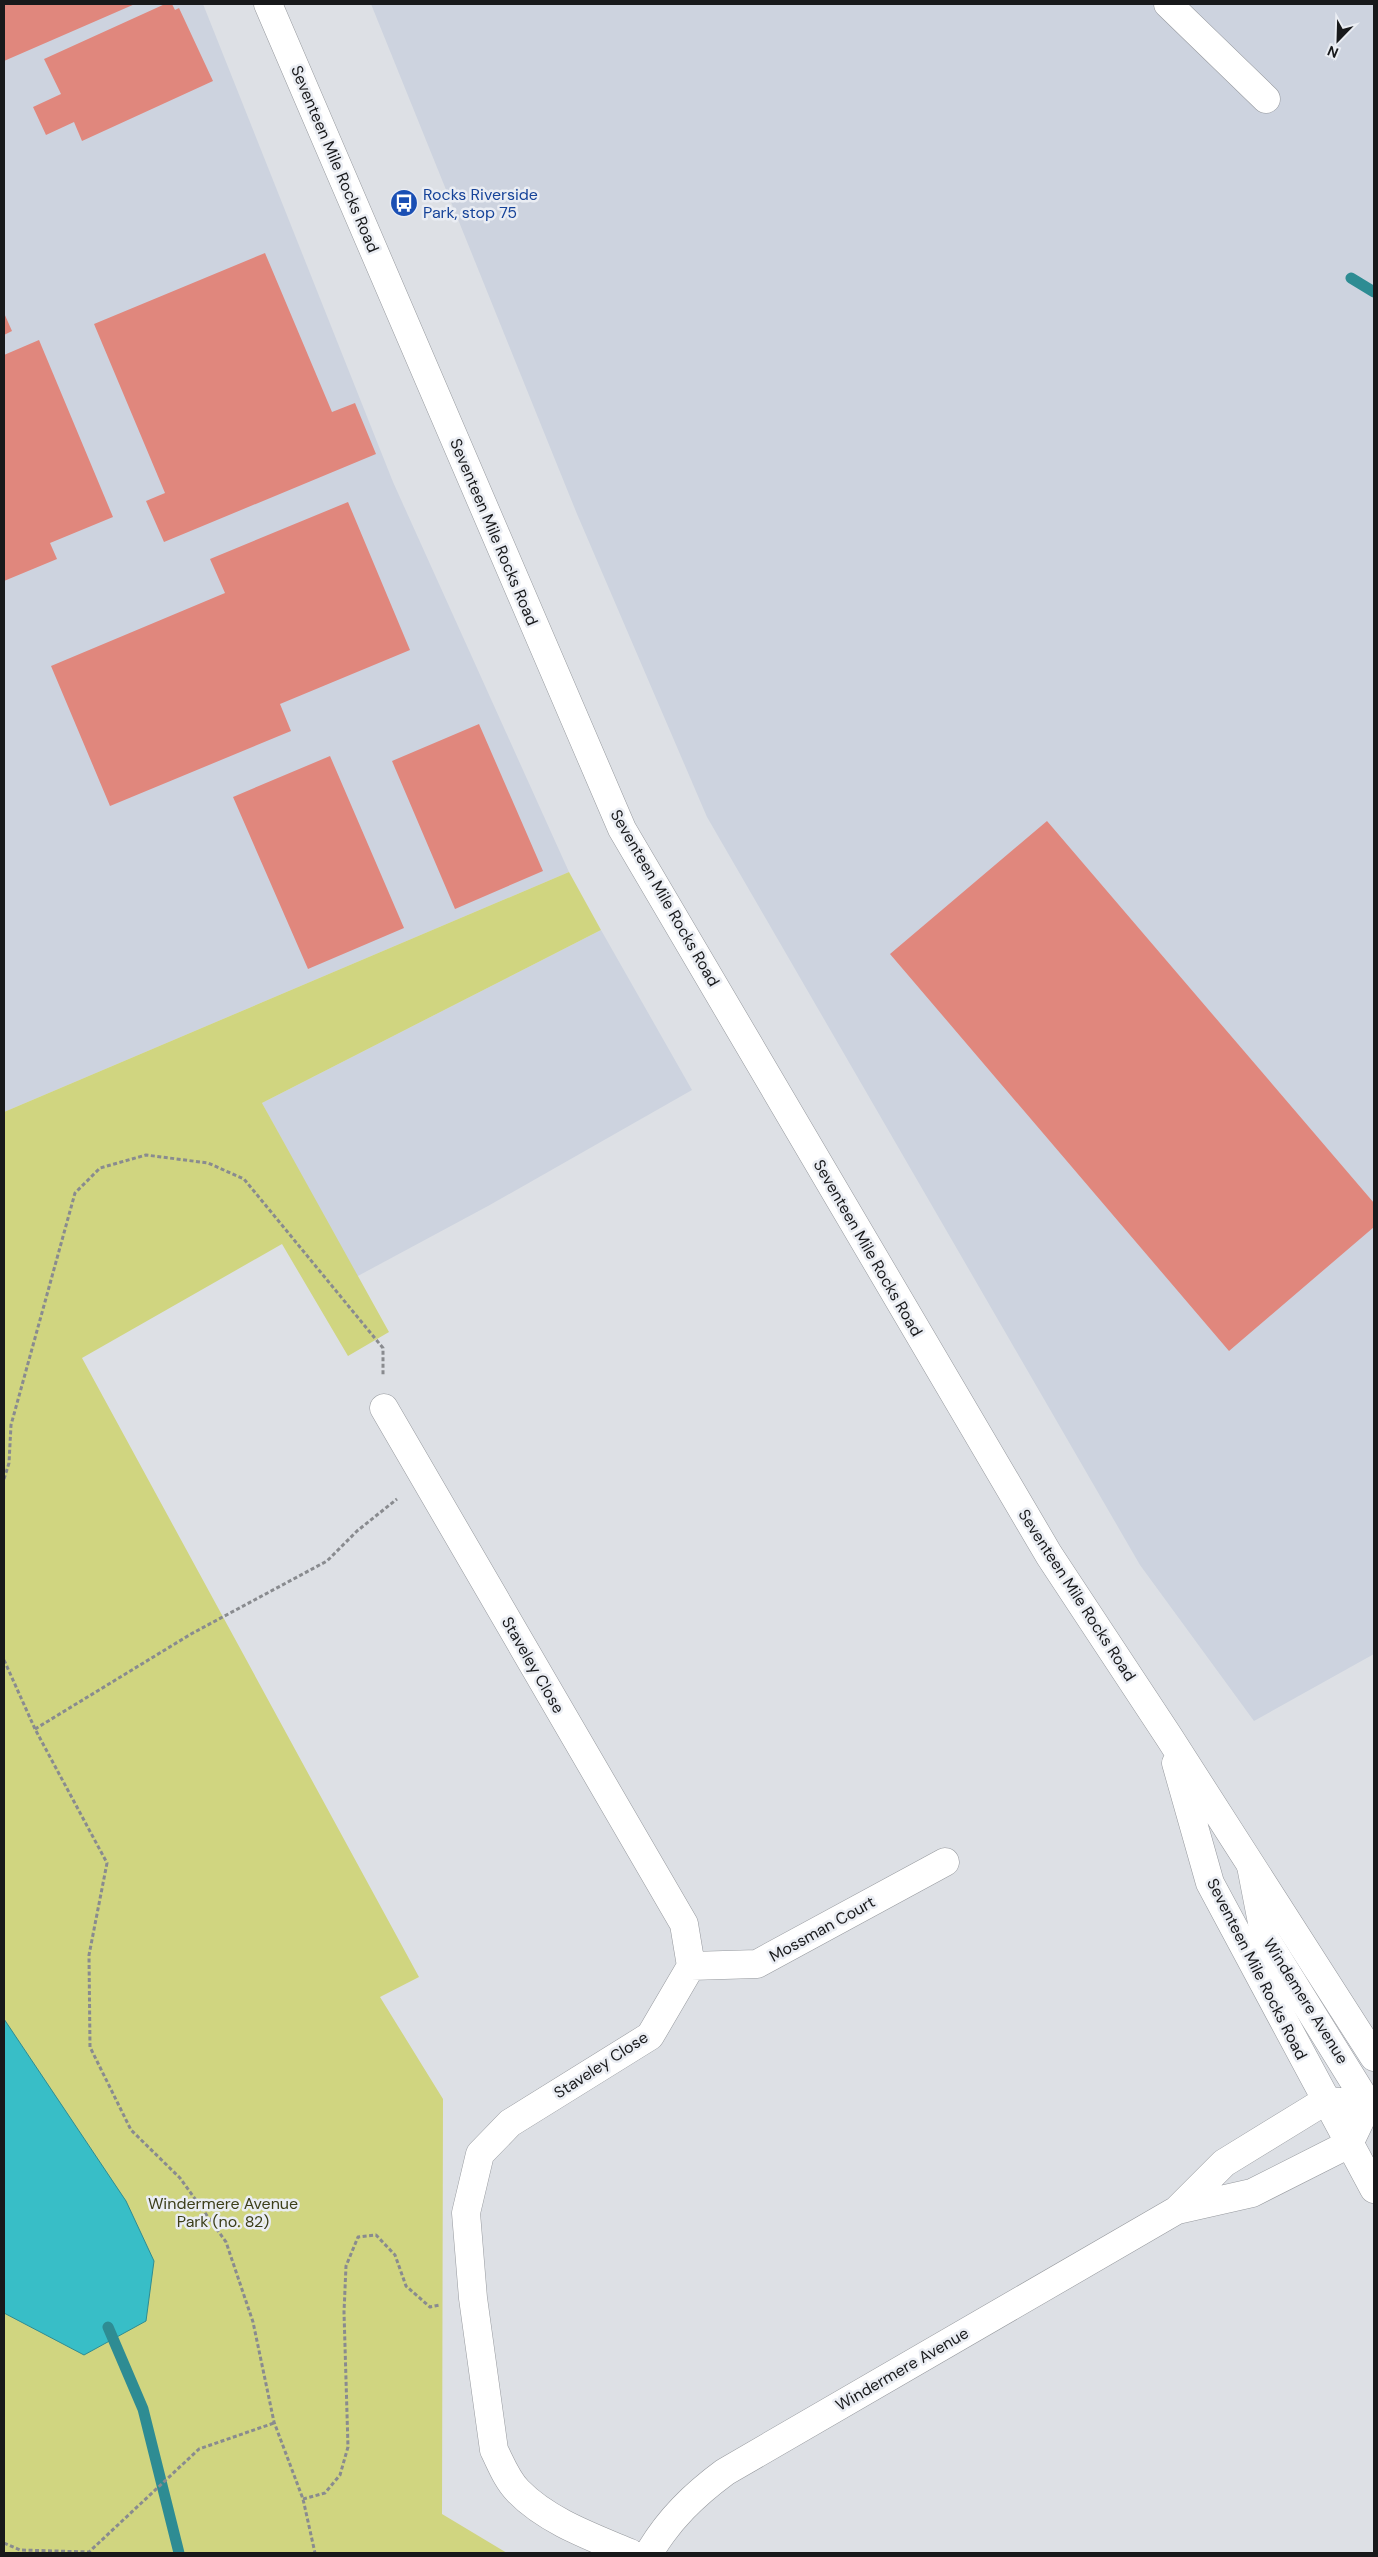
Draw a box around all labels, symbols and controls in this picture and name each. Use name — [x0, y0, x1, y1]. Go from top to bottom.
north arrow — [1313, 15, 1363, 65]
text: N — [1325, 42, 1341, 62]
street label: Seventeen Mile Rocks Road — [286, 62, 384, 256]
place label: Rocks Riverside Park, stop 75 — [423, 184, 538, 223]
bus stop icon: Rocks Riverside Park, stop 75 — [389, 188, 419, 218]
street label: Seventeen Mile Rocks Road — [445, 435, 543, 629]
street label: Seventeen Mile Rocks Road — [606, 806, 724, 990]
street label: Seventeen Mile Rocks Road — [809, 1156, 927, 1340]
street label: Seventeen Mile Rocks Road — [1013, 1505, 1141, 1685]
street label: Staveley Close — [497, 1613, 569, 1717]
street label: Seventeen Mile Rocks Road — [1202, 1875, 1312, 2063]
street label: Mossman Court — [765, 1891, 879, 1967]
street label: Windemere Avenue — [1259, 1934, 1353, 2068]
street label: Staveley Close — [550, 2027, 652, 2103]
park label: Windermere Avenue Park (no. 82) — [148, 2193, 298, 2232]
street label: Windermere Avenue — [832, 2322, 972, 2416]

